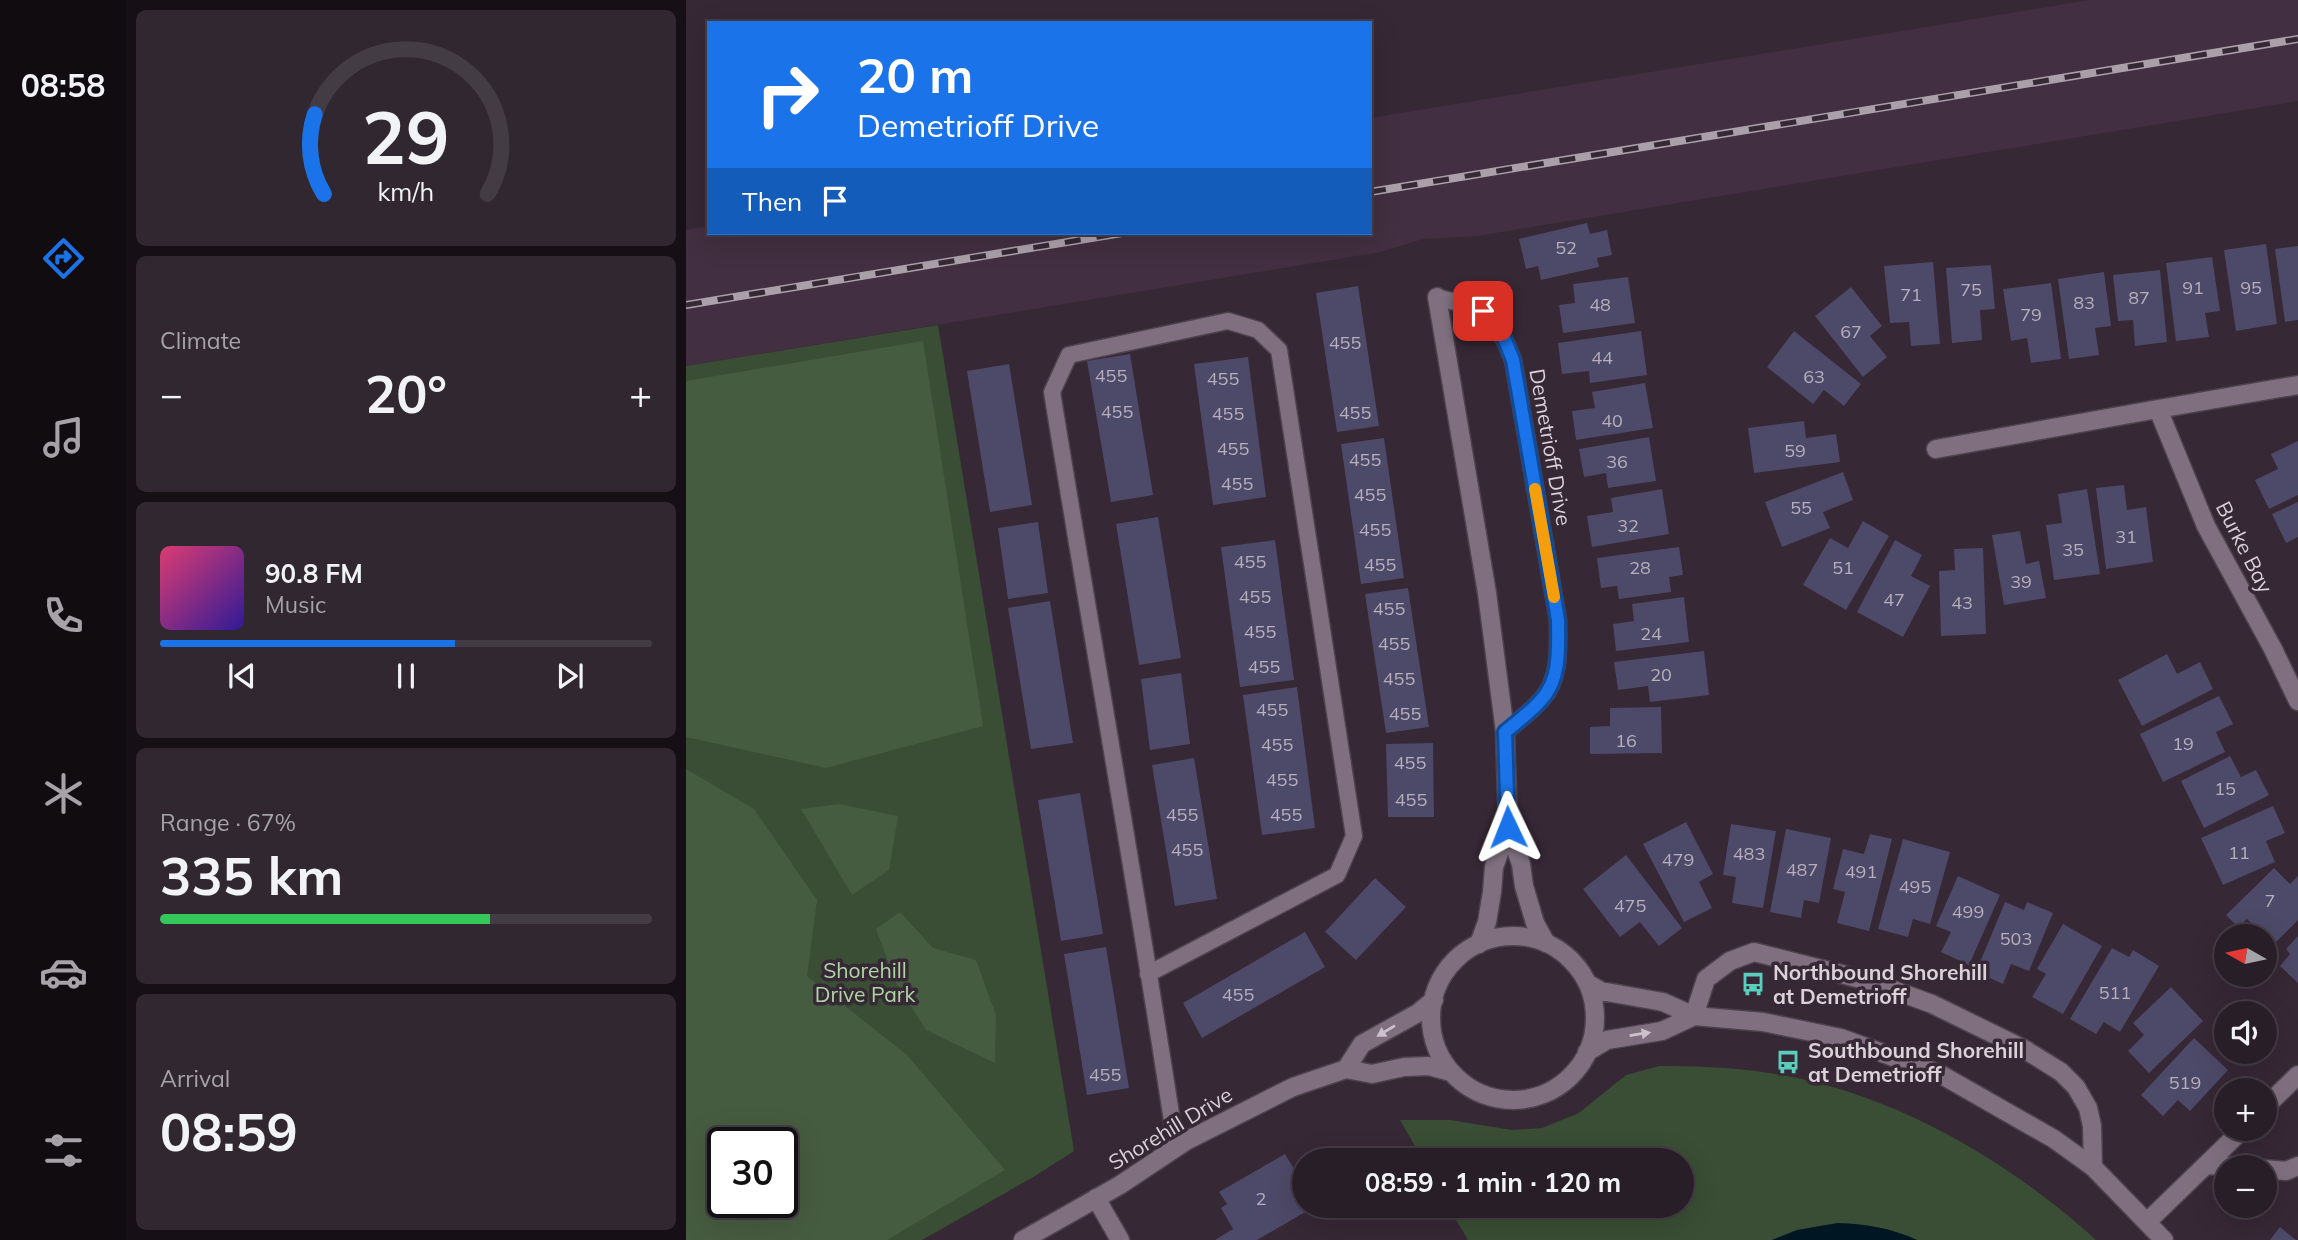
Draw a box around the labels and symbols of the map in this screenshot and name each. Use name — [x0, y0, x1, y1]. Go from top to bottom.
house number: 52 — [1555, 236, 1577, 259]
house number: 91 — [2182, 276, 2204, 299]
house number: 95 — [2240, 276, 2262, 299]
house number: 75 — [1960, 278, 1982, 301]
pin — [1453, 281, 1513, 341]
house number: 71 — [1900, 283, 1922, 306]
house number: 87 — [2128, 286, 2150, 309]
house number: 83 — [2073, 291, 2095, 314]
house number: 48 — [1589, 293, 1611, 316]
house number: 79 — [2020, 303, 2042, 326]
house number: 67 — [1840, 320, 1862, 343]
house number: 455 — [1329, 331, 1361, 354]
house number: 44 — [1591, 346, 1613, 369]
house number: 455 — [1095, 364, 1127, 387]
house number: 63 — [1803, 365, 1825, 388]
house number: 455 — [1207, 367, 1239, 390]
street label: Demetrioff Drive — [1524, 367, 1578, 527]
house number: 455 — [1101, 400, 1133, 423]
house number: 455 — [1339, 401, 1371, 424]
house number: 455 — [1212, 402, 1244, 425]
house number: 40 — [1601, 409, 1623, 432]
house number: 455 — [1217, 437, 1249, 460]
house number: 59 — [1784, 439, 1806, 462]
house number: 455 — [1349, 448, 1381, 471]
house number: 36 — [1606, 450, 1628, 473]
house number: 455 — [1221, 472, 1253, 495]
house number: 455 — [1354, 483, 1386, 506]
house number: 55 — [1790, 496, 1812, 519]
street label: Burke Bay — [2211, 497, 2279, 597]
house number: 32 — [1617, 514, 1639, 537]
house number: 455 — [1359, 518, 1391, 541]
house number: 31 — [2115, 525, 2137, 548]
house number: 35 — [2062, 538, 2084, 561]
house number: 455 — [1234, 550, 1266, 573]
house number: 455 — [1364, 553, 1396, 576]
house number: 28 — [1629, 556, 1651, 579]
house number: 51 — [1832, 556, 1854, 579]
house number: 39 — [2010, 570, 2032, 593]
house number: 455 — [1239, 585, 1271, 608]
house number: 47 — [1883, 588, 1905, 611]
house number: 43 — [1951, 591, 1973, 614]
house number: 455 — [1373, 597, 1405, 620]
house number: 455 — [1244, 620, 1276, 643]
house number: 24 — [1640, 622, 1662, 645]
house number: 455 — [1378, 632, 1410, 655]
house number: 455 — [1248, 655, 1280, 678]
house number: 20 — [1650, 663, 1672, 686]
house number: 455 — [1383, 667, 1415, 690]
house number: 455 — [1256, 698, 1288, 721]
house number: 455 — [1389, 702, 1421, 725]
house number: 16 — [1615, 729, 1637, 752]
house number: 19 — [2172, 732, 2194, 755]
house number: 455 — [1261, 733, 1293, 756]
house number: 455 — [1394, 751, 1426, 774]
house number: 455 — [1266, 768, 1298, 791]
house number: 15 — [2214, 777, 2236, 800]
house number: 455 — [1395, 788, 1427, 811]
position arrow — [1471, 790, 1545, 864]
house number: 455 — [1166, 803, 1198, 826]
house number: 455 — [1270, 803, 1302, 826]
house number: 455 — [1171, 838, 1203, 861]
house number: 11 — [2228, 841, 2250, 864]
house number: 483 — [1733, 842, 1765, 865]
house number: 479 — [1662, 848, 1694, 871]
house number: 487 — [1786, 858, 1818, 881]
house number: 491 — [1845, 860, 1877, 883]
house number: 495 — [1899, 875, 1931, 898]
house number: 7 — [2265, 889, 2275, 912]
house number: 475 — [1614, 894, 1646, 917]
house number: 499 — [1952, 900, 1984, 923]
north arrow — [2214, 924, 2277, 987]
house number: 503 — [2000, 927, 2032, 950]
park label: Shorehill Drive Park — [815, 957, 915, 1007]
place label: Northbound Shorehill at Demetrioff — [1773, 959, 1988, 1009]
bus stop icon: Northbound Shorehill at Demetrioff — [1739, 970, 1767, 998]
house number: 511 — [2099, 981, 2131, 1004]
house number: 455 — [1222, 983, 1254, 1006]
one-way arrow — [1377, 1024, 1396, 1037]
one-way arrow — [1629, 1028, 1651, 1039]
place label: Southbound Shorehill at Demetrioff — [1808, 1037, 2024, 1087]
bus stop icon: Southbound Shorehill at Demetrioff — [1774, 1048, 1802, 1076]
house number: 455 — [1089, 1063, 1121, 1086]
house number: 519 — [2169, 1071, 2201, 1094]
street label: Shorehill Drive — [1103, 1081, 1237, 1175]
speed limit sign: 30 — [707, 1127, 798, 1218]
house number: 2 — [1256, 1187, 1266, 1210]

